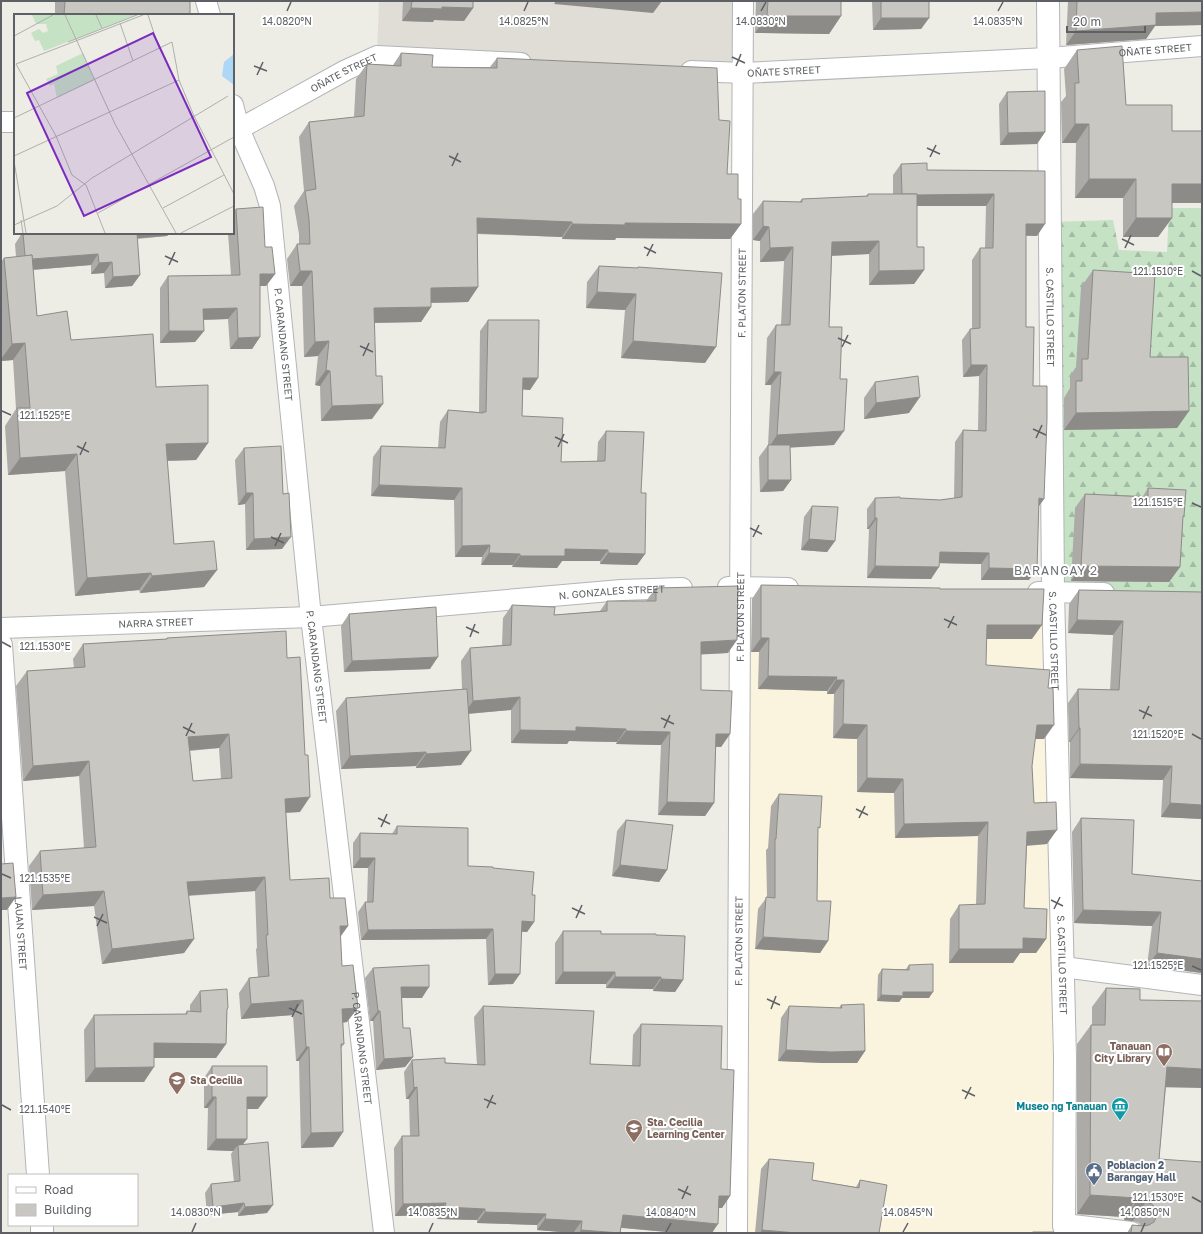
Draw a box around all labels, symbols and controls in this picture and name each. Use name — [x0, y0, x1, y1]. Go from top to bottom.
scale bar — [1067, 8, 1145, 34]
inset map — [14, 14, 234, 234]
text: 20 m — [1073, 14, 1101, 29]
text: 14.0820°N — [262, 15, 312, 27]
text: 14.0825°N — [499, 15, 549, 27]
text: 14.0830°N — [736, 15, 786, 27]
text: 14.0835°N — [973, 15, 1023, 27]
street label: OÑATE STREET — [1118, 41, 1192, 58]
street label: OÑATE STREET — [308, 51, 379, 95]
street label: OÑATE STREET — [747, 63, 821, 79]
street label: F. PLATON STREET — [735, 248, 748, 338]
text: 121.1510°E — [1133, 265, 1183, 277]
street label: S. CASTILLO STREET — [1044, 267, 1057, 367]
street label: P. CARANDANG STREET — [272, 287, 295, 402]
text: 121.1525°E — [20, 409, 70, 421]
text: 121.1515°E — [1133, 496, 1183, 508]
district label: BARANGAY 2 — [1014, 563, 1098, 578]
street label: F. PLATON STREET — [734, 572, 746, 662]
street label: N. GONZALES STREET — [558, 583, 665, 601]
street label: S. CASTILLO STREET — [1047, 591, 1062, 691]
street label: P. CARANDANG STREET — [304, 610, 330, 724]
street label: NARRA STREET — [118, 615, 194, 630]
text: 121.1530°E — [19, 640, 71, 652]
text: 121.1520°E — [1132, 728, 1184, 740]
text: 121.1535°E — [20, 872, 70, 884]
street label: LAUAN STREET — [13, 896, 30, 971]
street label: F. PLATON STREET — [732, 896, 745, 986]
street label: S. CASTILLO STREET — [1055, 915, 1070, 1015]
text: 121.1525°E — [1133, 959, 1183, 971]
street label: P. CARANDANG STREET — [349, 991, 375, 1105]
place label: Tanauan City Library — [1094, 1040, 1151, 1064]
library icon: Tanauan City Library — [1154, 1042, 1174, 1067]
school or university icon: Sta Cecilia — [167, 1070, 187, 1095]
place label: Sta Cecilia — [190, 1074, 242, 1086]
museum icon: Museo ng Tanauan — [1110, 1096, 1130, 1121]
place label: Museo ng Tanauan — [1016, 1100, 1107, 1112]
text: 121.1540°E — [19, 1103, 71, 1115]
place label: Sta. Cecilia Learning Center — [647, 1116, 725, 1140]
school or university icon: Sta. Cecilia Learning Center — [624, 1118, 644, 1143]
place label: Poblacion 2 Barangay Hall — [1107, 1159, 1176, 1183]
public building icon: Poblacion 2 Barangay Hall — [1084, 1161, 1104, 1186]
legend — [8, 1174, 138, 1226]
text: Road — [44, 1182, 73, 1197]
text: 121.1530°E — [1132, 1191, 1184, 1203]
text: Building — [44, 1202, 92, 1217]
text: 14.0830°N — [171, 1206, 221, 1218]
text: 14.0835°N — [408, 1206, 458, 1218]
text: 14.0840°N — [646, 1206, 696, 1218]
text: 14.0845°N — [883, 1206, 933, 1218]
text: 14.0850°N — [1120, 1206, 1170, 1218]

